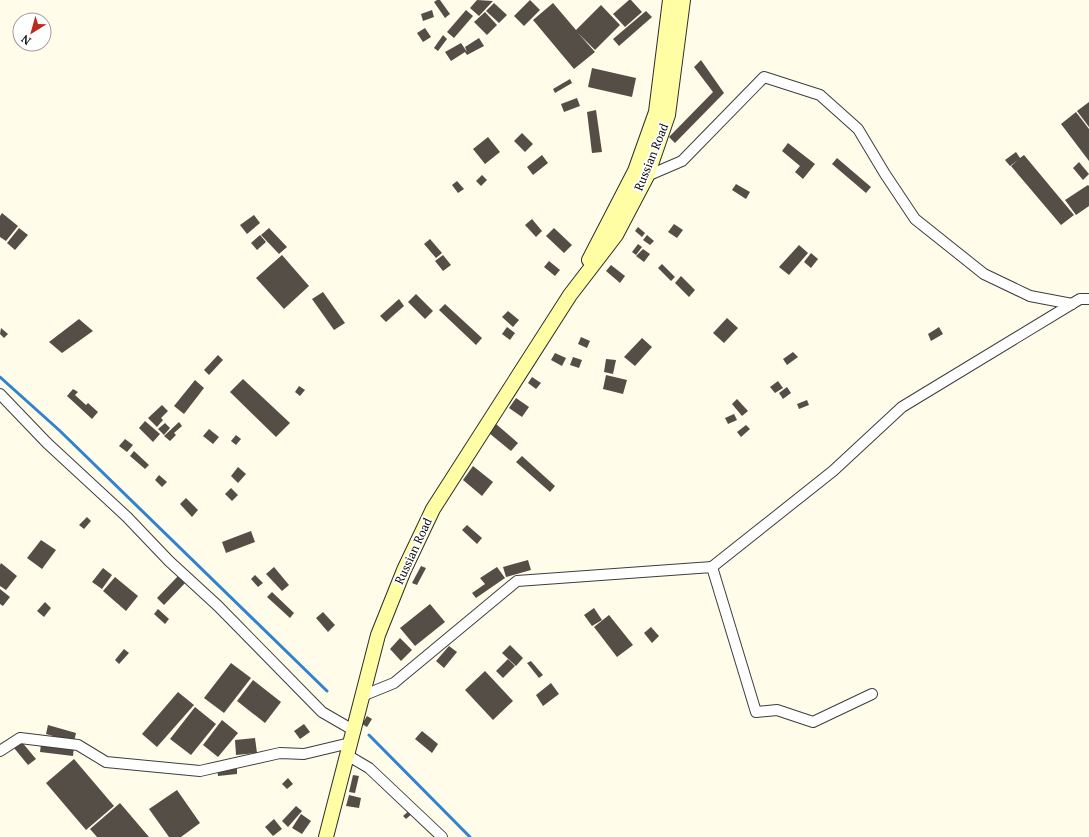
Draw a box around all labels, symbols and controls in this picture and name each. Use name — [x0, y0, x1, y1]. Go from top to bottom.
north arrow — [12, 12, 52, 52]
text: N — [18, 31, 34, 48]
street label: Russian Road — [631, 121, 671, 193]
street label: Russian Road — [391, 515, 435, 587]

